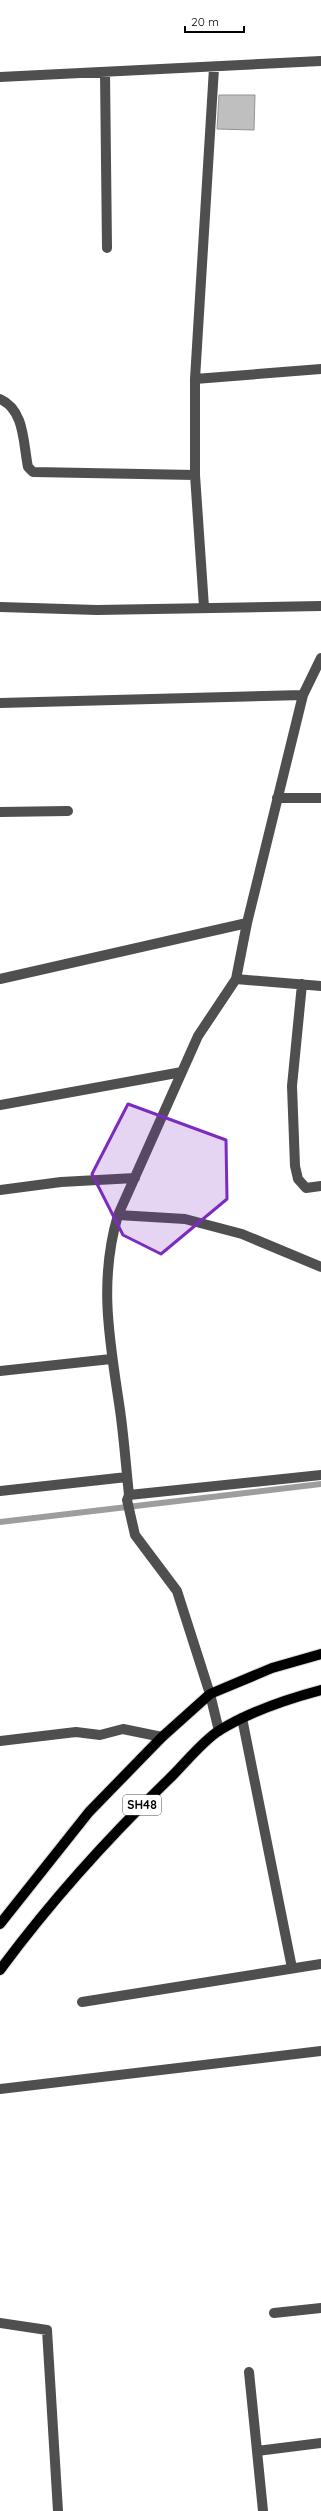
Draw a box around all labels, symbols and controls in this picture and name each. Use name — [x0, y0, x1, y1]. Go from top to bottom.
scale bar — [185, 8, 244, 34]
text: 20 m — [191, 14, 219, 29]
road number: SH48 — [123, 1795, 161, 1815]

